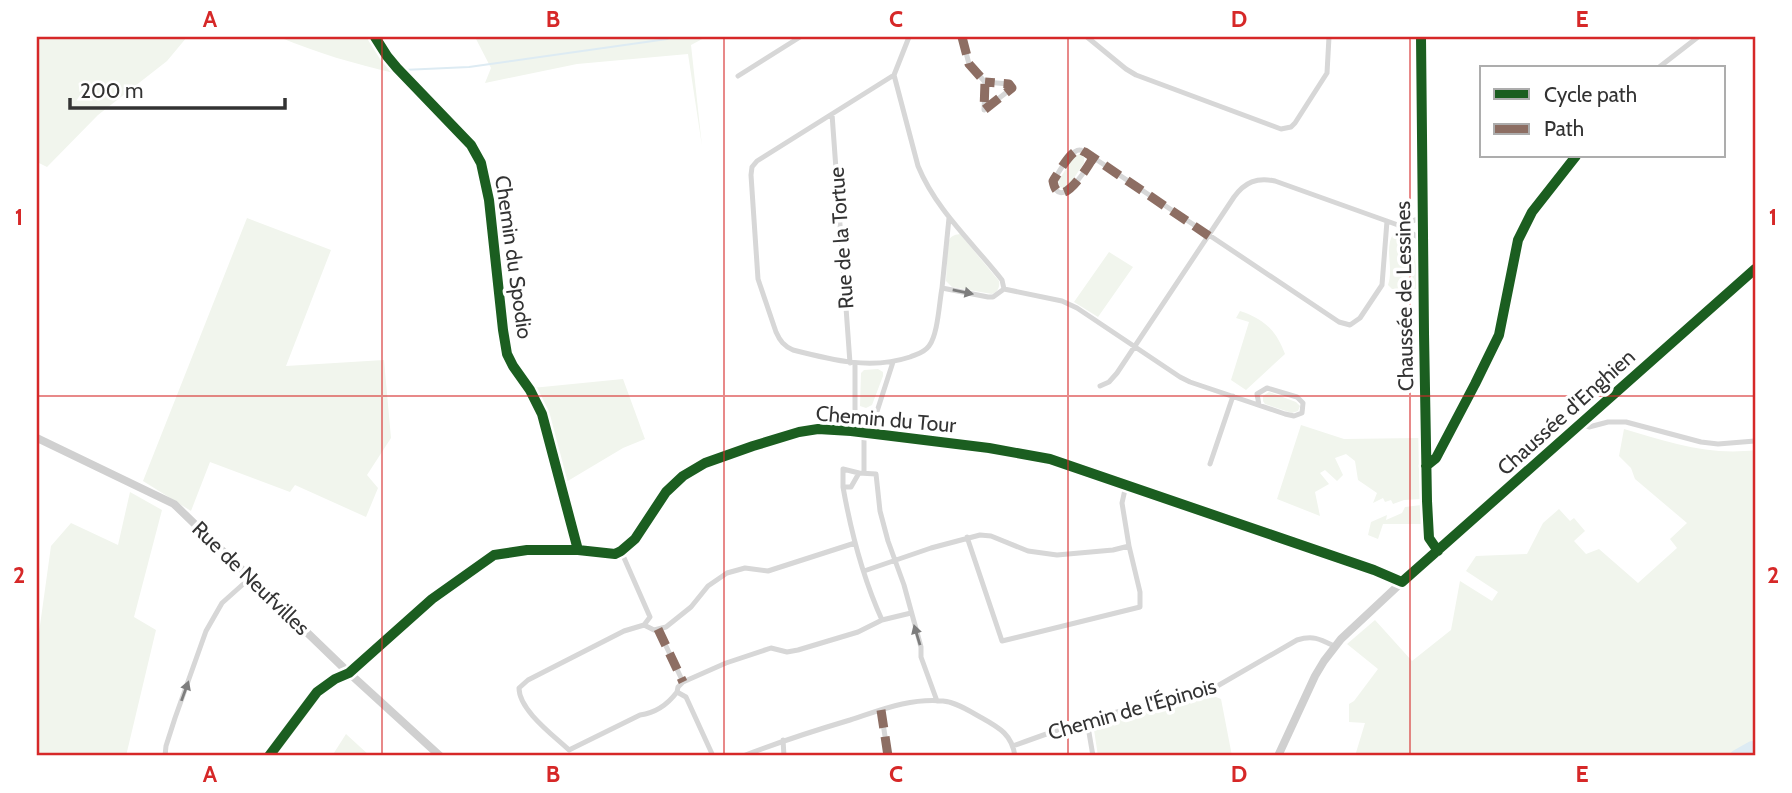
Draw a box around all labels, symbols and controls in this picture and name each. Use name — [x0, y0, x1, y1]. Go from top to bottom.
text: A — [203, 5, 218, 33]
text: B — [546, 5, 560, 33]
text: C — [889, 5, 903, 33]
text: D — [1231, 5, 1247, 33]
text: E — [1575, 5, 1589, 33]
scale bar — [70, 66, 285, 110]
legend — [1480, 66, 1726, 158]
text: 200 m — [80, 78, 143, 103]
text: Cycle path — [1544, 82, 1637, 107]
text: Path — [1544, 116, 1584, 141]
street label: Rue de la Tortue — [824, 166, 858, 310]
street label: Chemin du Spodio — [490, 174, 538, 340]
street label: Chaussée de Lessines — [1390, 200, 1418, 391]
text: 1 — [15, 203, 23, 231]
text: 1 — [1769, 203, 1777, 231]
one-way arrow — [952, 287, 974, 298]
street label: Chaussée d'Enghien — [1492, 344, 1640, 480]
street label: Chemin du Tour — [815, 400, 957, 438]
street label: Rue de Neufvilles — [187, 516, 315, 640]
text: 2 — [13, 561, 25, 589]
text: 2 — [1767, 561, 1779, 589]
one-way arrow — [912, 624, 922, 645]
street label: Chemin de l'Épinois — [1045, 673, 1219, 745]
one-way arrow — [179, 681, 190, 702]
text: A — [203, 760, 218, 788]
text: B — [546, 760, 560, 788]
text: C — [889, 760, 903, 788]
text: D — [1231, 760, 1247, 788]
text: E — [1575, 760, 1589, 788]

